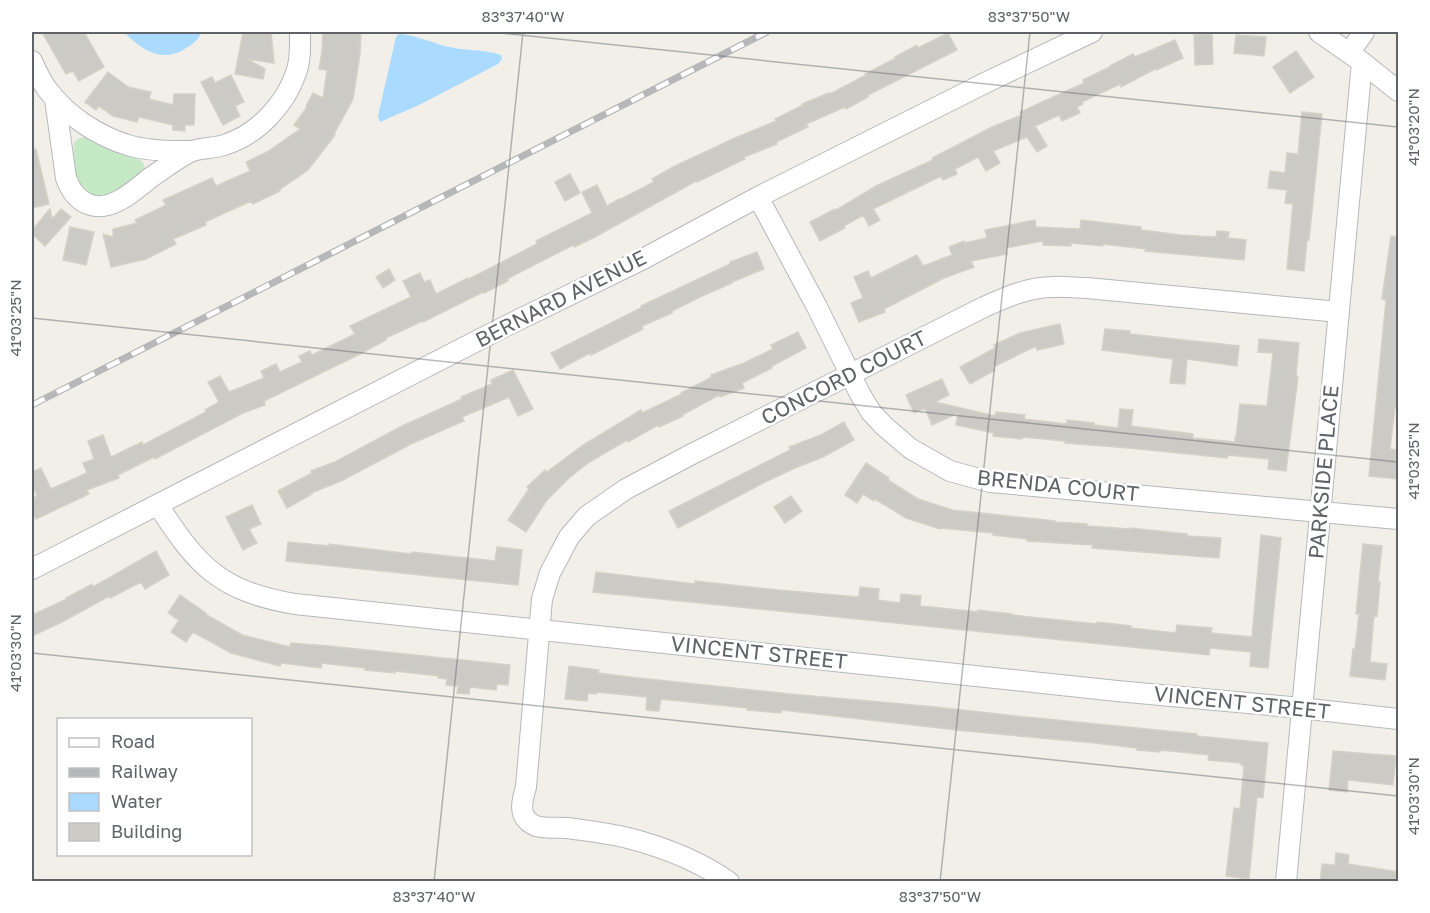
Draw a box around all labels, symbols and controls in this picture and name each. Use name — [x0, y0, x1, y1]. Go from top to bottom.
text: 83°37'40"W — [482, 7, 564, 25]
text: 83°37'50"W — [988, 7, 1070, 25]
text: 41°03'20"N — [1404, 88, 1422, 166]
street label: BERNARD AVENUE — [471, 244, 650, 353]
text: 41°03'25"N — [6, 279, 24, 357]
street label: CONCORD COURT — [757, 324, 931, 430]
street label: PARKSIDE PLACE — [1302, 384, 1344, 560]
text: 41°03'25"N — [1404, 422, 1422, 500]
street label: BRENDA COURT — [976, 464, 1141, 506]
text: 41°03'30"N — [6, 614, 24, 692]
street label: VINCENT STREET — [670, 630, 849, 674]
street label: VINCENT STREET — [1153, 680, 1332, 724]
legend — [57, 718, 252, 856]
text: Road — [111, 730, 155, 752]
text: 41°03'30"N — [1404, 757, 1422, 835]
text: Railway — [111, 760, 178, 782]
text: Water — [111, 790, 162, 812]
text: Building — [111, 820, 182, 842]
text: 83°37'40"W — [393, 887, 475, 905]
text: 83°37'50"W — [899, 887, 981, 905]

